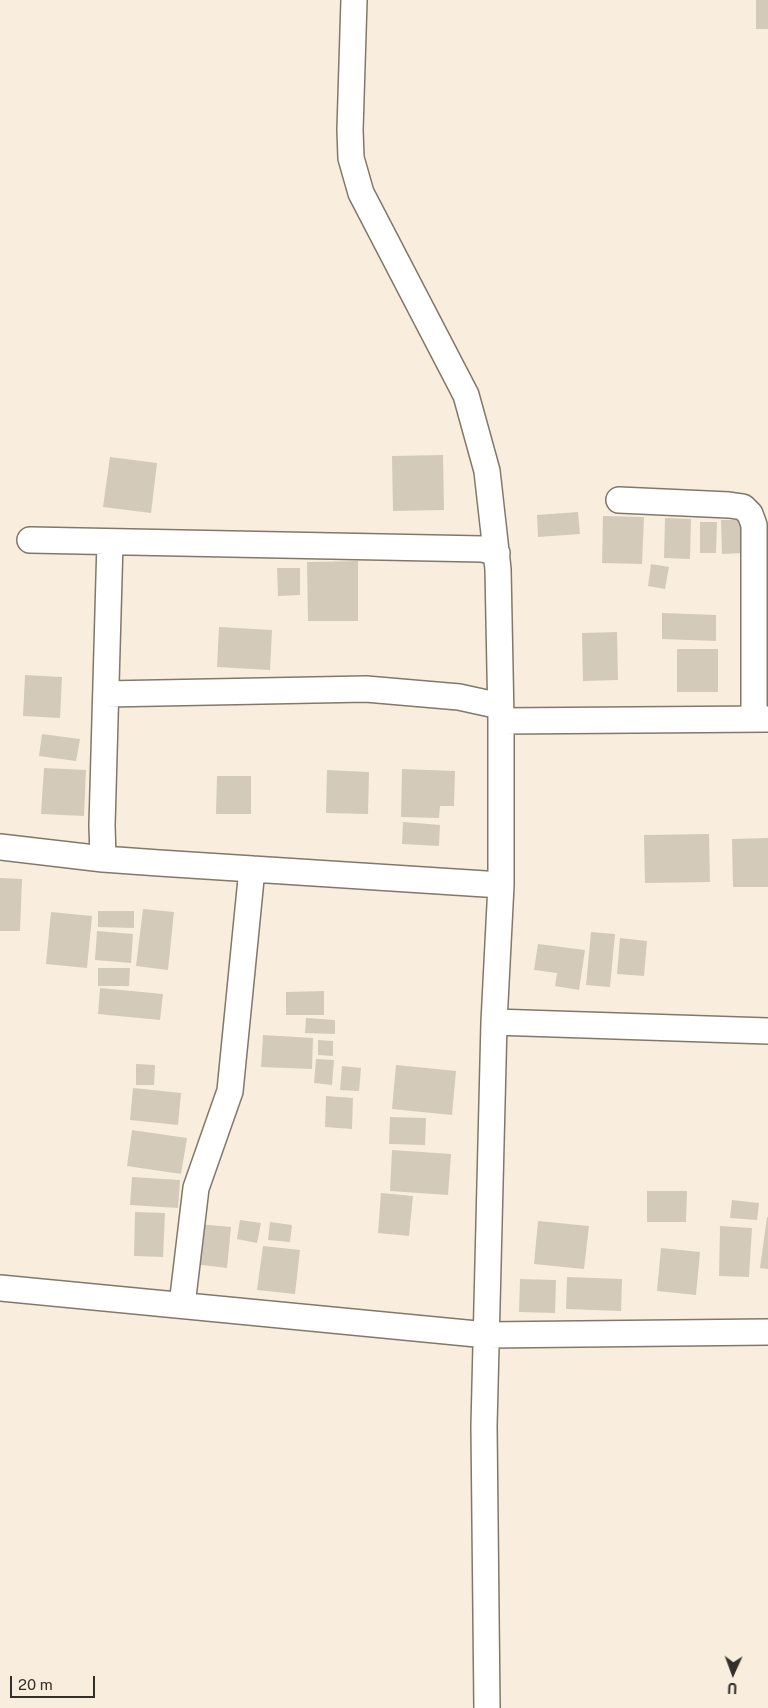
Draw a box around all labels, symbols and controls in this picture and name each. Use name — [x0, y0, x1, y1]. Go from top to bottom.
north arrow — [708, 1648, 758, 1698]
scale bar — [12, 1666, 98, 1698]
text: 20 m — [18, 1676, 53, 1693]
text: U — [727, 1680, 738, 1696]

